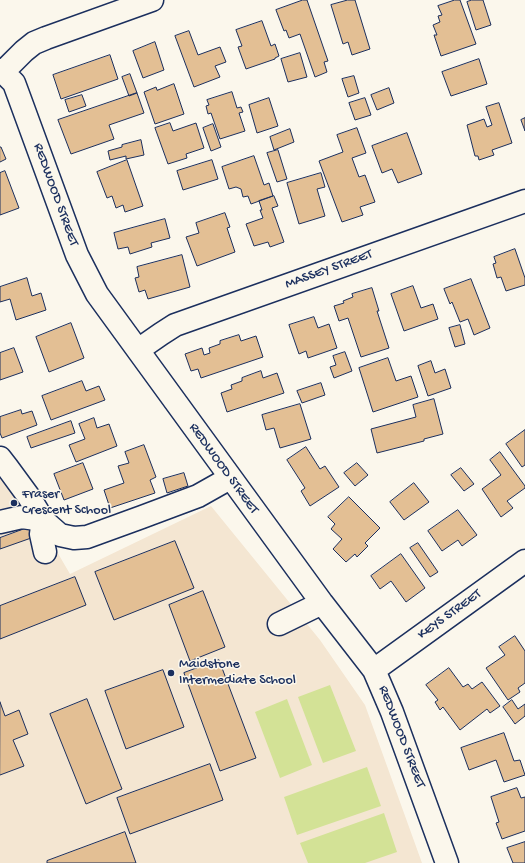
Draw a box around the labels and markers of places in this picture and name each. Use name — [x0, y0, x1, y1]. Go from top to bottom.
place label: Fraser Crescent School — [22, 487, 111, 520]
marker: Fraser Crescent School — [9, 498, 19, 508]
place label: Maidstone Intermediate School — [179, 657, 296, 690]
marker: Maidstone Intermediate School — [166, 668, 176, 678]

